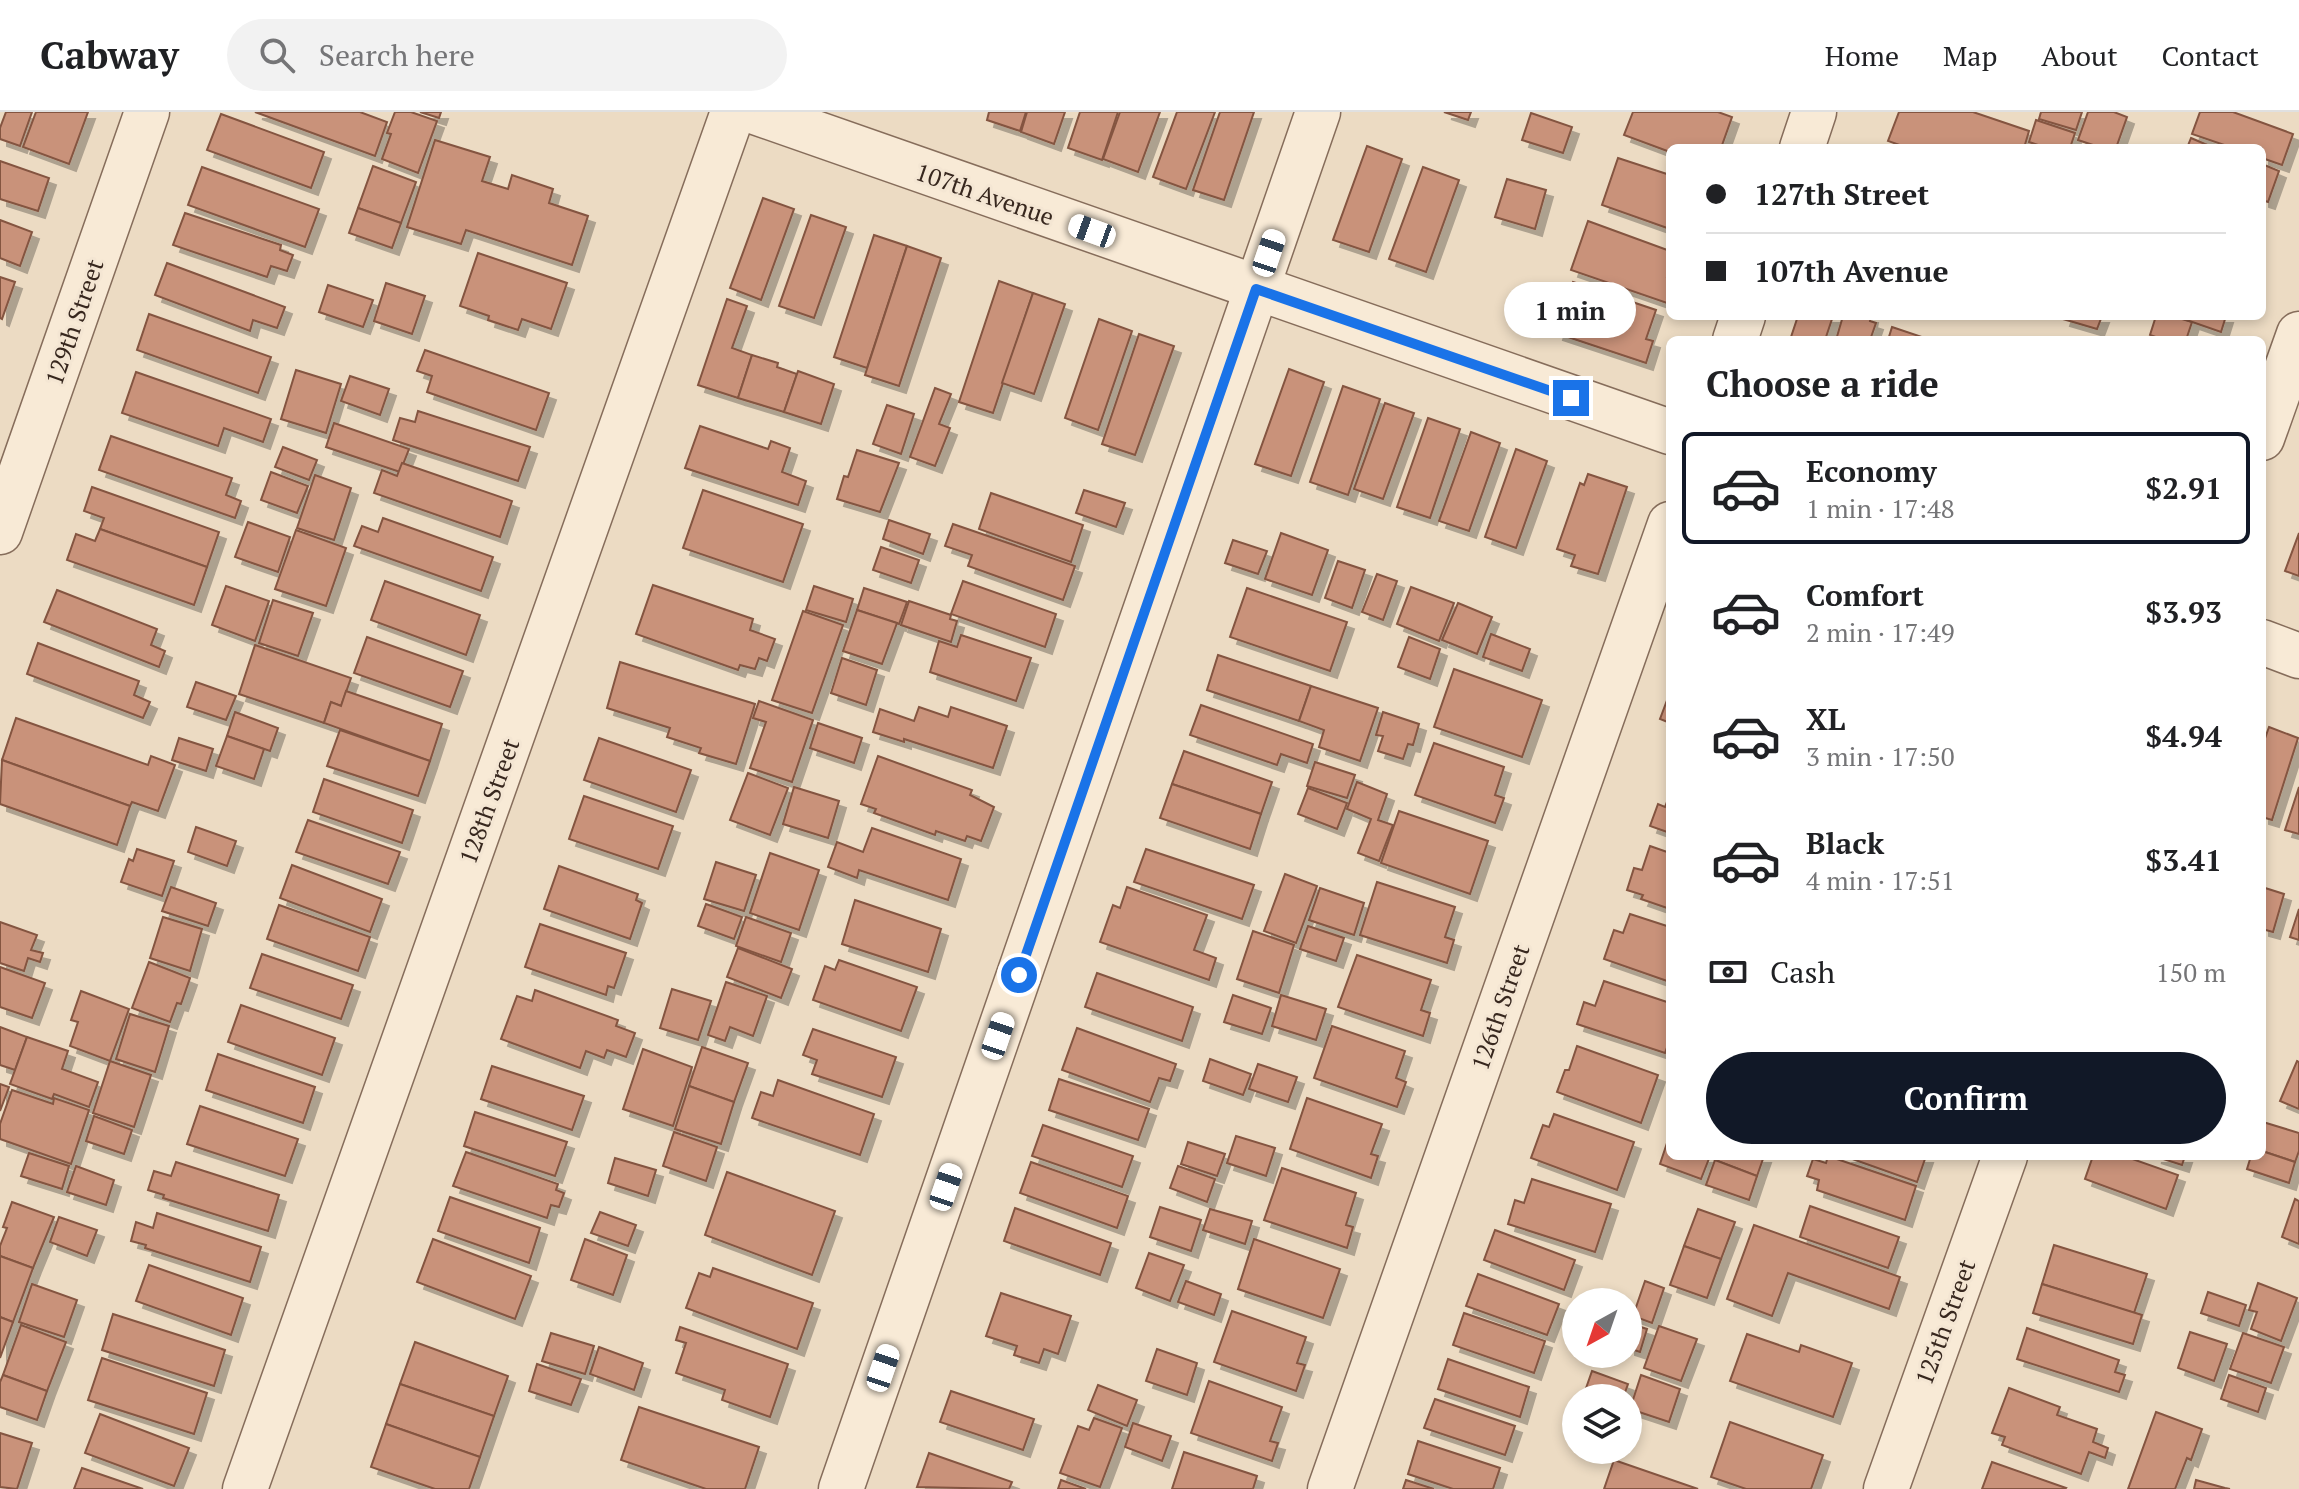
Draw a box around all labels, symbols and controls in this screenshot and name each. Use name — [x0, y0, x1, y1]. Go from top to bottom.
search box — [227, 19, 787, 91]
text: Cabway — [40, 30, 179, 80]
icon: search — [255, 33, 299, 77]
text: Search here — [319, 35, 475, 75]
text: Home — [1825, 37, 1899, 74]
text: Map — [1943, 37, 1997, 74]
text: About — [2041, 37, 2118, 74]
text: Contact — [2162, 37, 2259, 74]
street label: 107th Avenue — [912, 155, 1058, 233]
text: 127th Street — [1754, 174, 1929, 214]
car — [1065, 212, 1119, 250]
car — [1250, 226, 1288, 280]
text: 107th Avenue — [1754, 251, 1949, 291]
street label: 129th Street — [38, 255, 111, 389]
callout: 1 min — [1505, 282, 1637, 338]
text: 1 min — [1534, 293, 1606, 327]
text: Choose a ride — [1706, 360, 1939, 407]
route end — [1553, 380, 1589, 416]
text: Economy — [1806, 451, 1937, 491]
icon: car — [1710, 452, 1782, 524]
text: $2.91 — [2145, 468, 2222, 508]
text: 1 min · 17:48 — [1806, 491, 1955, 525]
text: Comfort — [1806, 575, 1924, 615]
icon: car — [1710, 576, 1782, 648]
text: $3.93 — [2145, 592, 2222, 632]
text: 2 min · 17:49 — [1806, 615, 1955, 649]
text: XL — [1806, 699, 1845, 739]
icon: car — [1710, 700, 1782, 772]
text: $4.94 — [2145, 716, 2222, 756]
street label: 128th Street — [452, 734, 527, 868]
text: 3 min · 17:50 — [1806, 739, 1955, 773]
text: Black — [1806, 823, 1884, 863]
icon: car — [1710, 824, 1782, 896]
text: $3.41 — [2145, 840, 2222, 880]
text: 4 min · 17:51 — [1806, 863, 1955, 897]
street label: 126th Street — [1464, 940, 1537, 1074]
icon: cash — [1706, 950, 1750, 994]
text: Cash — [1770, 952, 1835, 992]
text: 150 m — [2156, 955, 2226, 989]
route start — [1001, 957, 1037, 993]
car — [979, 1009, 1017, 1063]
button: Confirm — [1706, 1052, 2226, 1144]
car — [927, 1160, 965, 1214]
street label: 125th Street — [1908, 1255, 1983, 1389]
north arrow — [1562, 1288, 1642, 1368]
map controls — [1562, 1288, 1642, 1464]
car — [864, 1341, 902, 1395]
button: layers — [1562, 1384, 1642, 1464]

